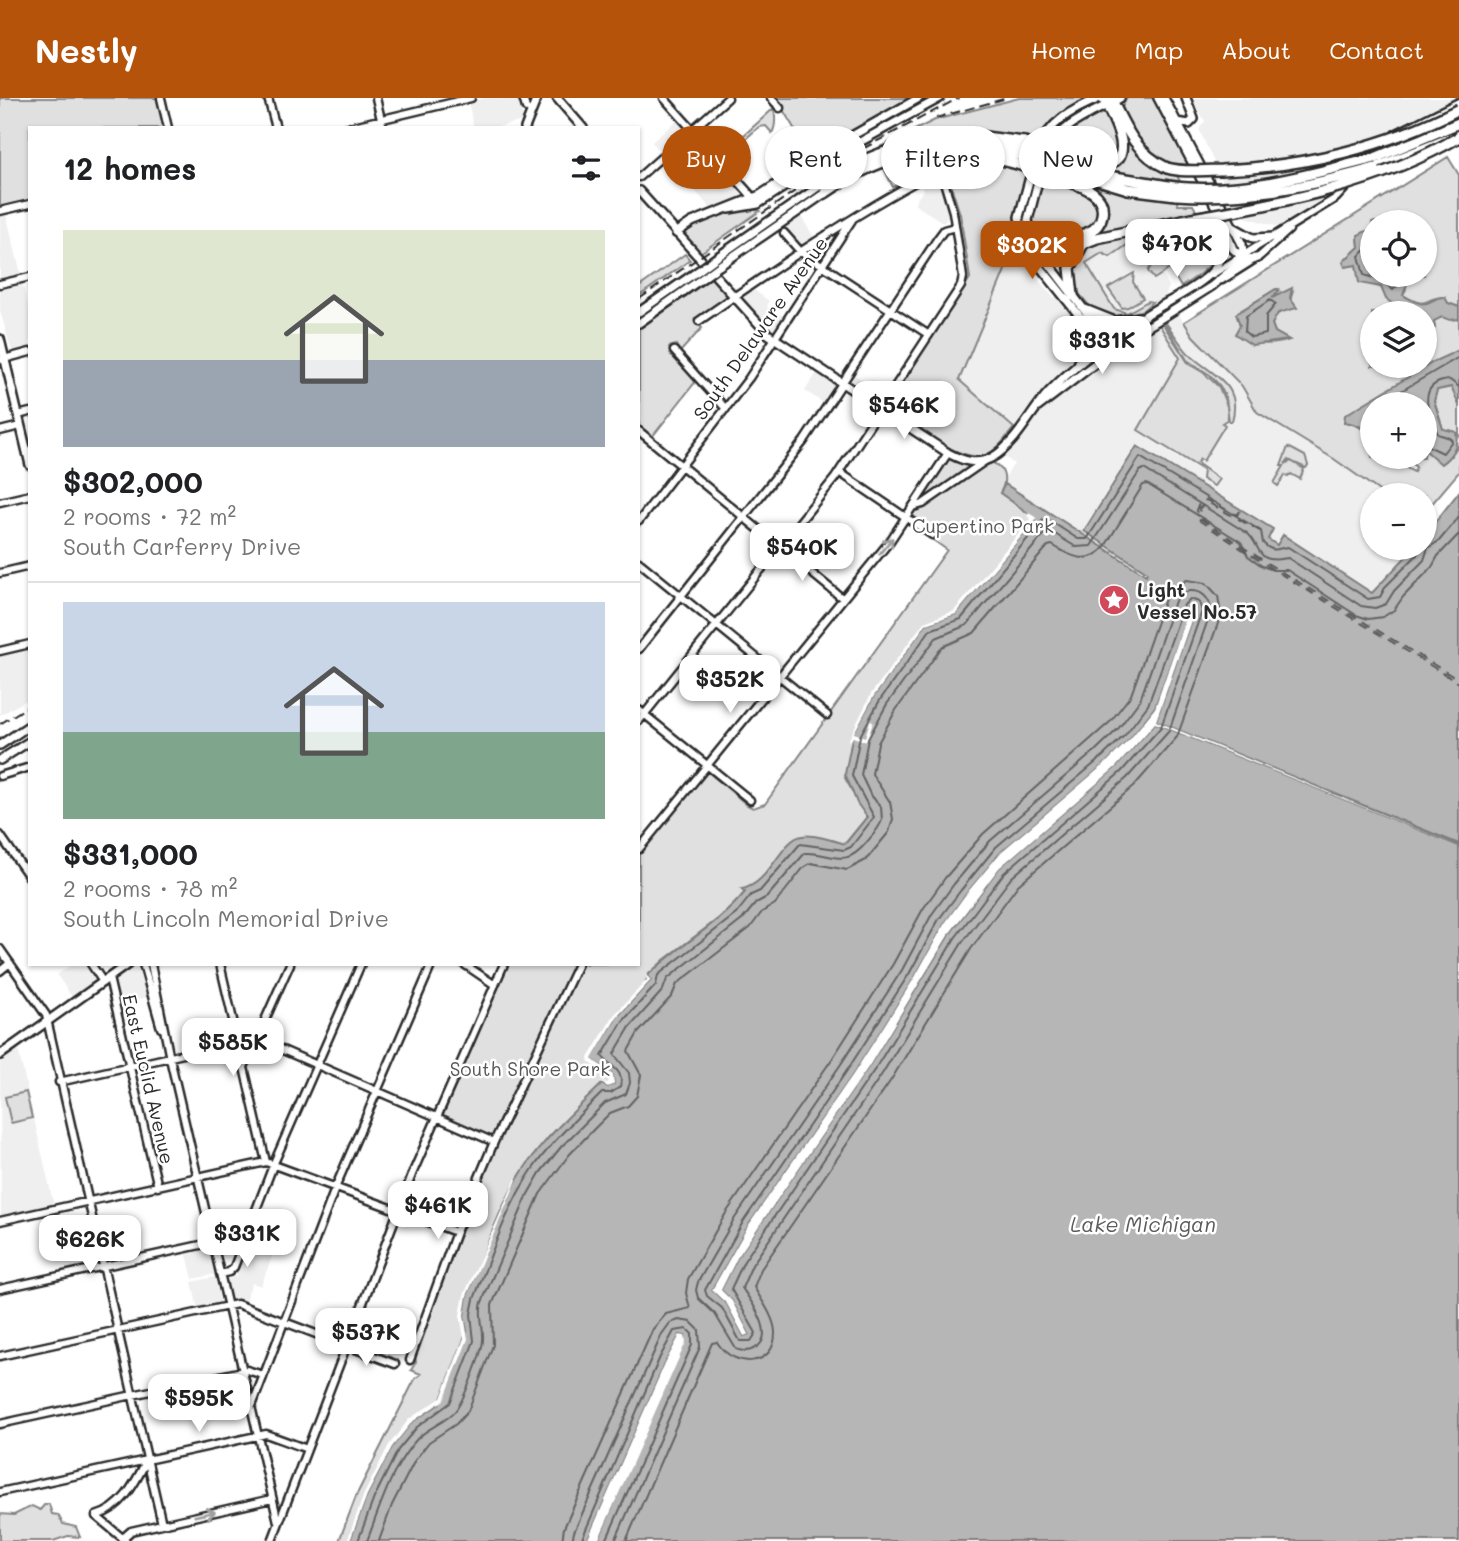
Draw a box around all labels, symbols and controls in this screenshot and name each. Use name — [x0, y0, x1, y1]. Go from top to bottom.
text: Nestly — [35, 28, 138, 71]
text: Home — [1031, 34, 1096, 65]
text: Map — [1134, 34, 1183, 65]
text: About — [1221, 34, 1291, 65]
text: Contact — [1329, 34, 1424, 65]
chip: Buy — [662, 126, 751, 189]
chip: Rent — [765, 126, 867, 189]
chip: Filters — [881, 126, 1005, 189]
chip: New — [1019, 126, 1118, 189]
text: 12 homes — [63, 148, 196, 188]
icon: filters — [567, 149, 605, 187]
map controls — [1360, 210, 1437, 560]
button: locate — [1360, 210, 1437, 287]
pin: $470K — [1128, 220, 1226, 279]
pin: $302K — [983, 222, 1081, 281]
text: $470K — [1141, 227, 1213, 257]
text: $302K — [997, 229, 1067, 259]
street label: South Delaware Avenue — [687, 231, 833, 425]
icon: home — [271, 276, 397, 402]
button: layers — [1360, 301, 1437, 378]
pin: $331K — [1053, 316, 1151, 376]
text: $331K — [1068, 324, 1136, 354]
pin: $546K — [855, 382, 953, 441]
text: $546K — [868, 389, 940, 419]
button: + — [1360, 392, 1437, 469]
text: $302,000 — [63, 461, 203, 501]
button: − — [1360, 483, 1437, 560]
text: 2 rooms · 72 m² — [63, 501, 236, 531]
park label: Cupertino Park — [912, 513, 1054, 538]
pin: $540K — [753, 524, 851, 583]
text: South Carferry Drive — [63, 531, 301, 561]
text: $540K — [766, 531, 838, 561]
one-way arrow — [878, 537, 893, 555]
place label: Light Vessel No.57 — [1137, 577, 1257, 624]
place icon: Light Vessel No.57 — [1097, 583, 1131, 617]
icon: home — [271, 648, 397, 774]
pin: $352K — [681, 656, 779, 715]
text: $352K — [695, 663, 765, 693]
text: $331,000 — [63, 833, 198, 873]
text: 2 rooms · 78 m² — [63, 873, 237, 903]
text: South Lincoln Memorial Drive — [63, 903, 389, 933]
street label: East Euclid Avenue — [117, 992, 181, 1166]
pin: $585K — [184, 1018, 282, 1078]
text: $585K — [198, 1026, 268, 1056]
park label: South Shore Park — [450, 1056, 610, 1081]
pin: $461K — [389, 1182, 487, 1241]
text: $461K — [404, 1189, 472, 1219]
pin: $331K — [198, 1210, 296, 1269]
water label: Lake Michigan — [1070, 1210, 1216, 1237]
pin: $626K — [41, 1216, 139, 1275]
text: $331K — [213, 1217, 281, 1247]
text: $626K — [55, 1223, 125, 1253]
pin: $537K — [317, 1308, 415, 1368]
text: $537K — [331, 1316, 401, 1346]
pin: $595K — [150, 1374, 248, 1434]
text: $595K — [164, 1382, 234, 1412]
one-way arrow — [193, 1507, 216, 1521]

